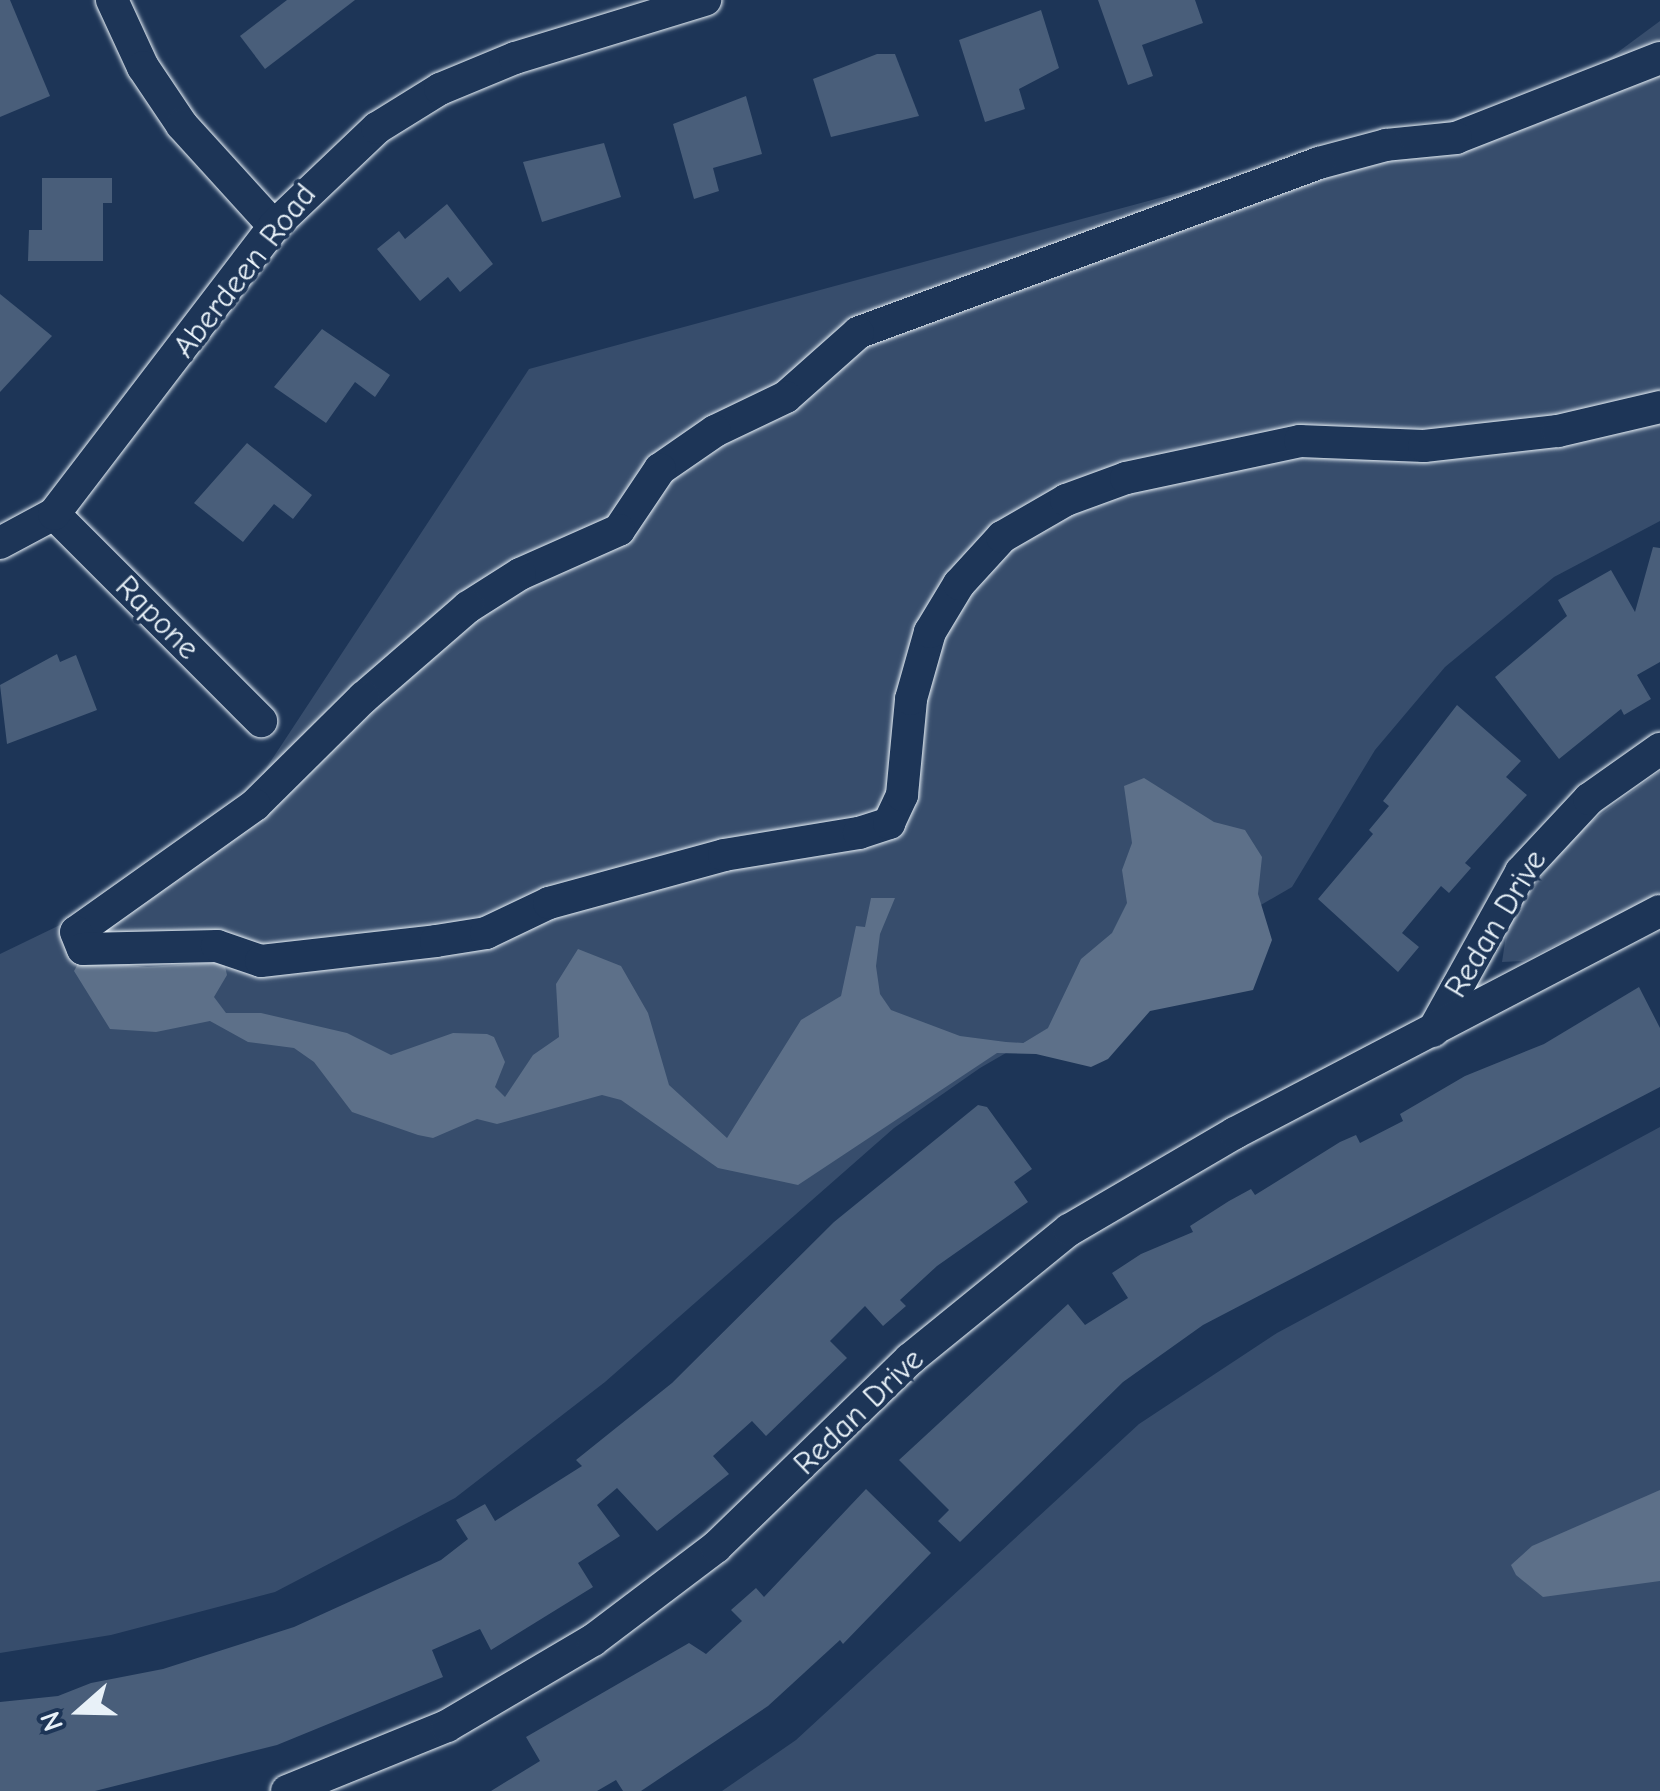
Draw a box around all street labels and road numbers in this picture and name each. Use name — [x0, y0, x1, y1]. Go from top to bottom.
street label: Aberdeen Road — [165, 176, 325, 366]
street label: Rapone — [107, 568, 207, 668]
street label: Redan Drive — [1437, 843, 1555, 1005]
street label: Redan Drive — [786, 1341, 932, 1483]

